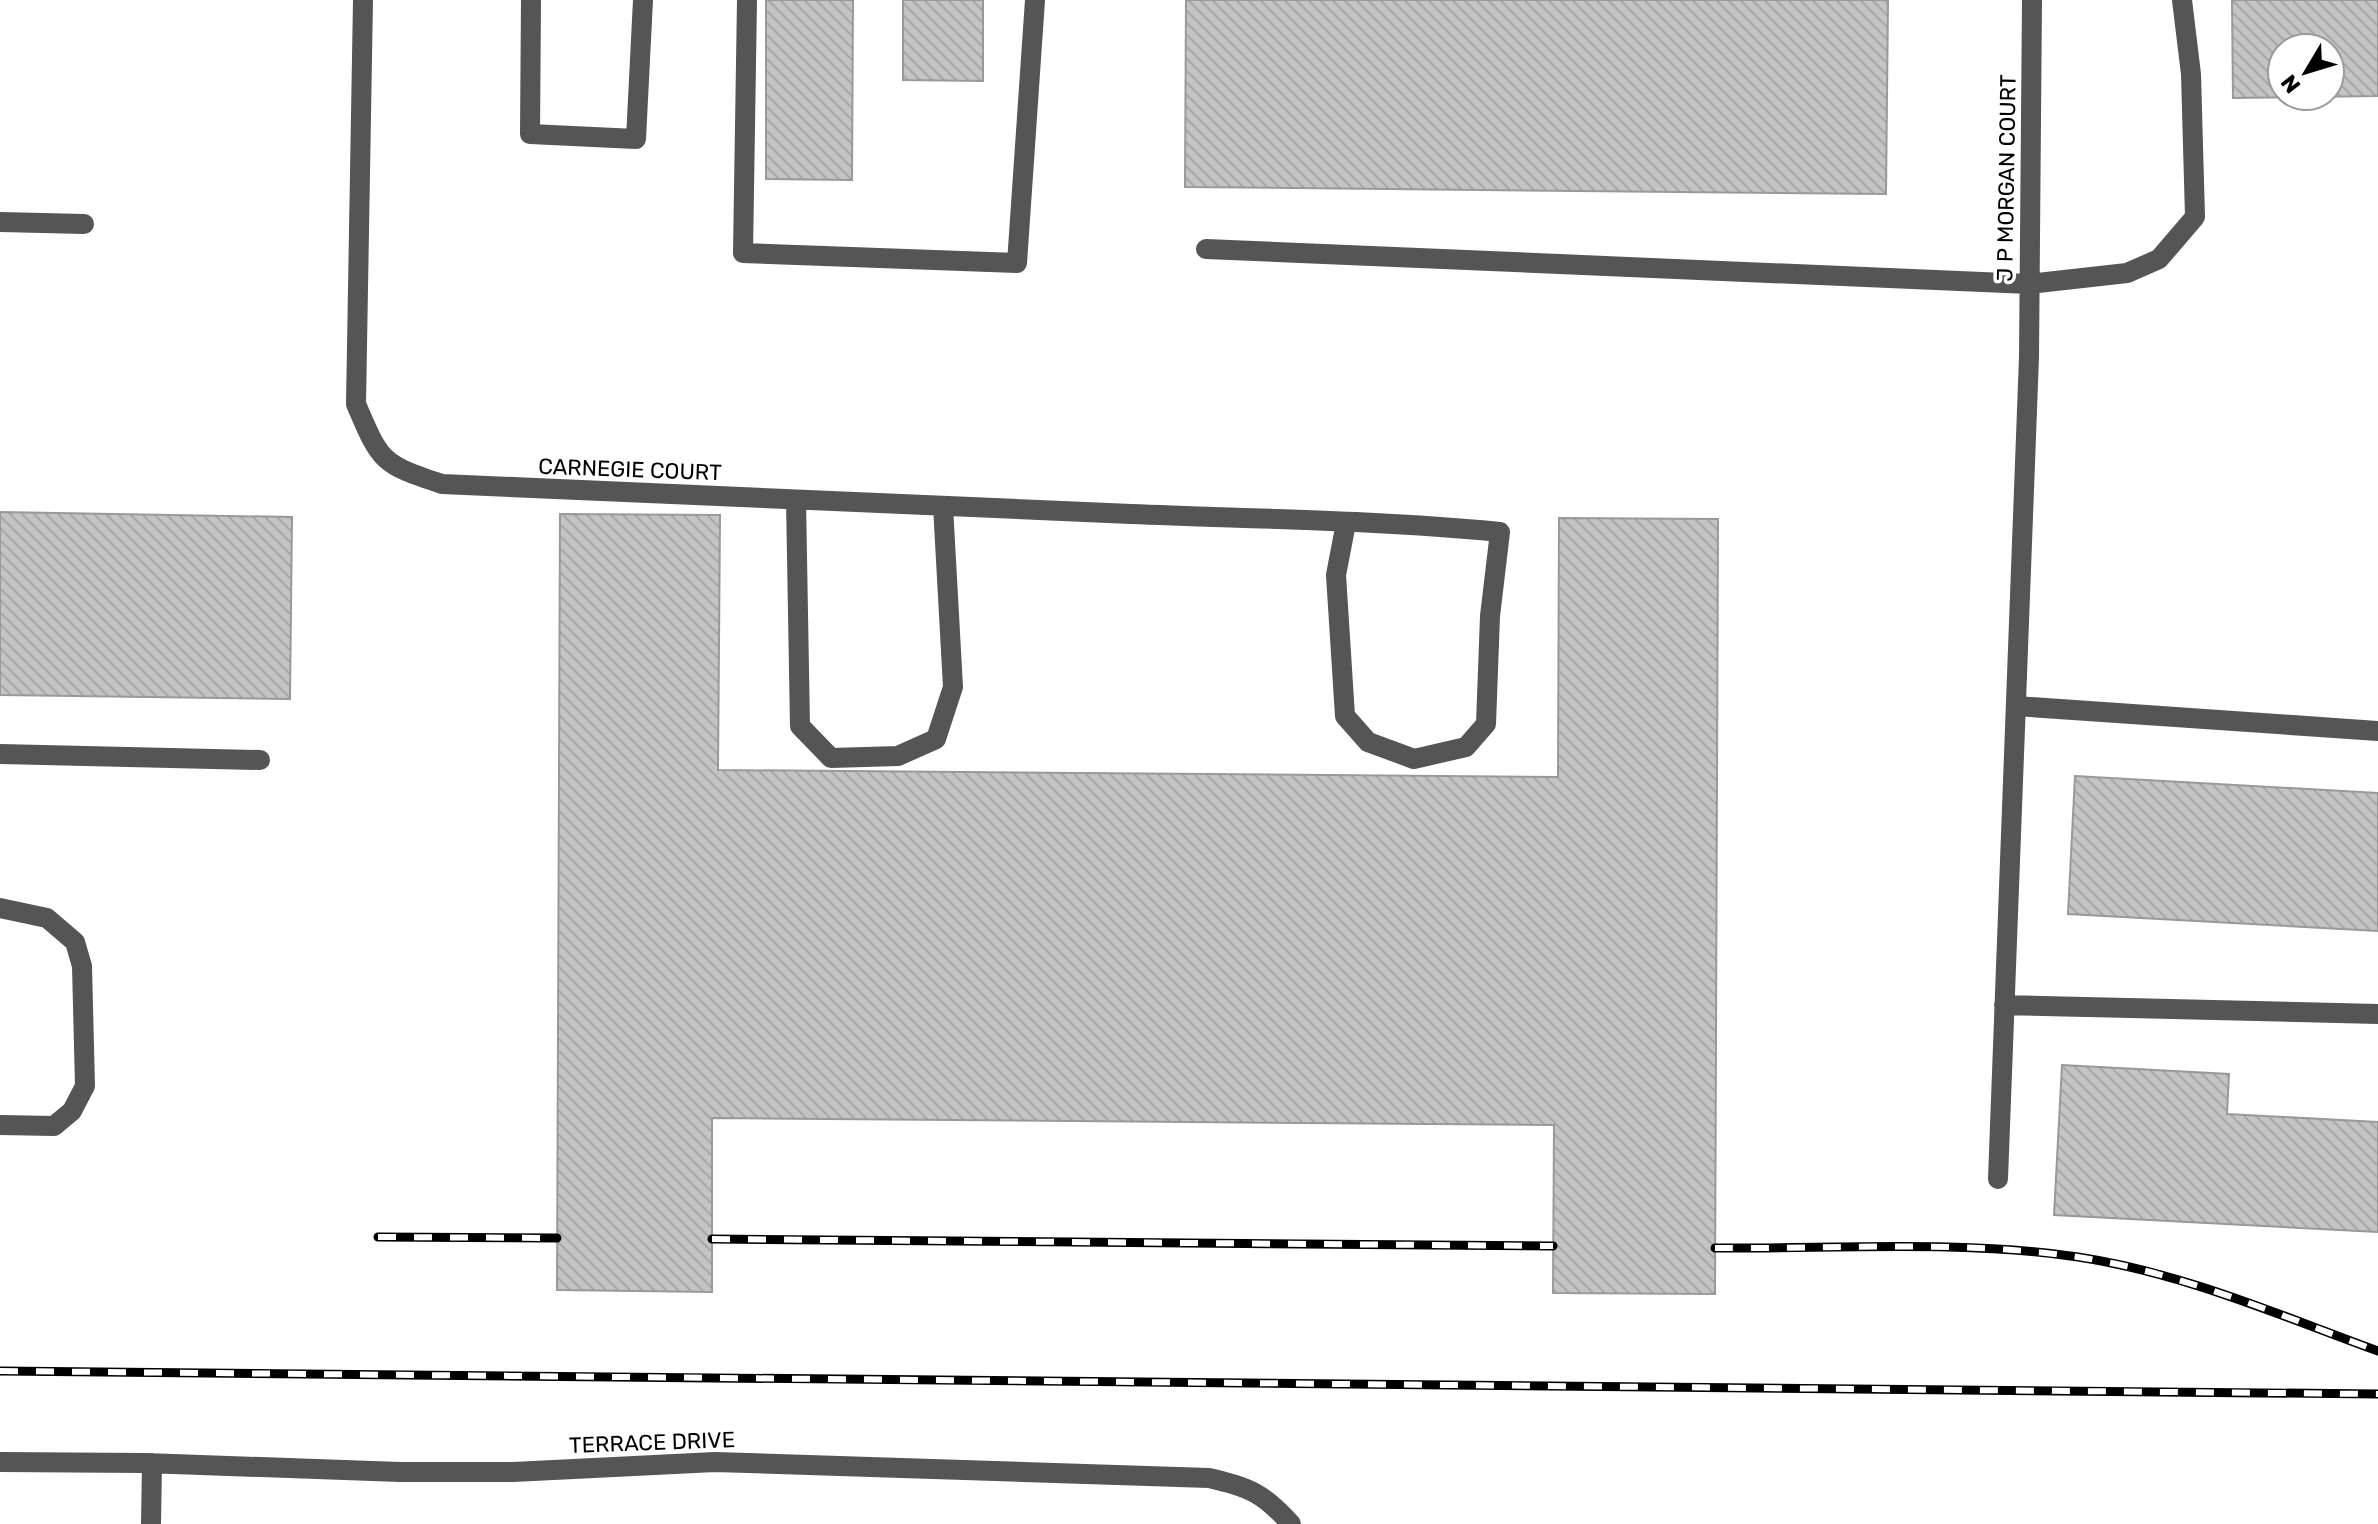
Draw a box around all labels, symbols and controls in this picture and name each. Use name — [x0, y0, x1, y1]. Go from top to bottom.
north arrow — [2266, 32, 2346, 112]
text: N — [2275, 69, 2306, 99]
street label: J P MORGAN COURT — [1991, 74, 2022, 282]
street label: CARNEGIE COURT — [538, 453, 723, 486]
street label: TERRACE DRIVE — [569, 1426, 735, 1459]

